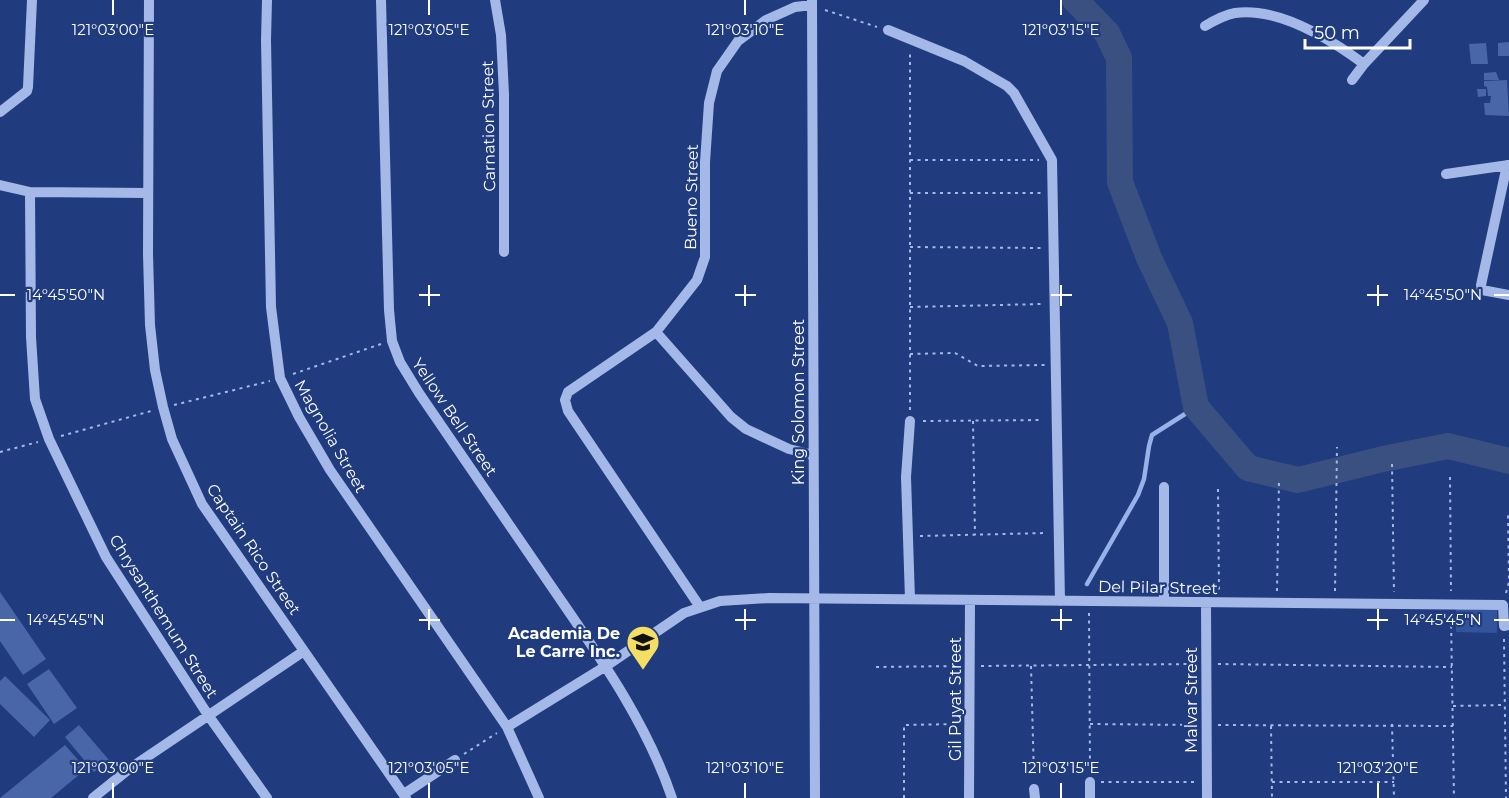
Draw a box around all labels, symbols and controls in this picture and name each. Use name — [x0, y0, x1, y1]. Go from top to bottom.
scale bar — [1305, 12, 1410, 50]
text: 121°03'00"E — [72, 20, 154, 39]
text: 121°03'05"E — [389, 20, 469, 39]
text: 121°03'10"E — [706, 20, 784, 39]
text: 121°03'15"E — [1022, 20, 1100, 39]
text: 50 m — [1314, 22, 1360, 44]
street label: Carnation Street — [478, 60, 499, 192]
street label: Bueno Street — [681, 143, 702, 250]
text: 14°45'50"N — [27, 285, 105, 304]
text: 14°45'50"N — [1404, 285, 1482, 304]
street label: King Solomon Street — [789, 318, 808, 485]
street label: Yellow Bell Street — [408, 355, 501, 480]
street label: Magnolia Street — [291, 376, 371, 496]
street label: Captain Rico Street — [203, 480, 305, 619]
street label: Chrysanthemum Street — [105, 531, 222, 702]
street label: Del Pilar Street — [1098, 577, 1219, 598]
text: 14°45'45"N — [27, 610, 105, 629]
text: 14°45'45"N — [1404, 610, 1482, 629]
place label: Academia De Le Carre Inc. — [507, 624, 620, 661]
school or university icon: Academia De Le Carre Inc. — [625, 624, 661, 671]
street label: Gil Puyat Street — [946, 636, 965, 761]
street label: Malvar Street — [1182, 647, 1201, 753]
text: 121°03'00"E — [72, 758, 154, 777]
text: 121°03'05"E — [389, 758, 469, 777]
text: 121°03'10"E — [706, 758, 784, 777]
text: 121°03'15"E — [1022, 758, 1100, 777]
text: 121°03'20"E — [1337, 758, 1419, 777]

